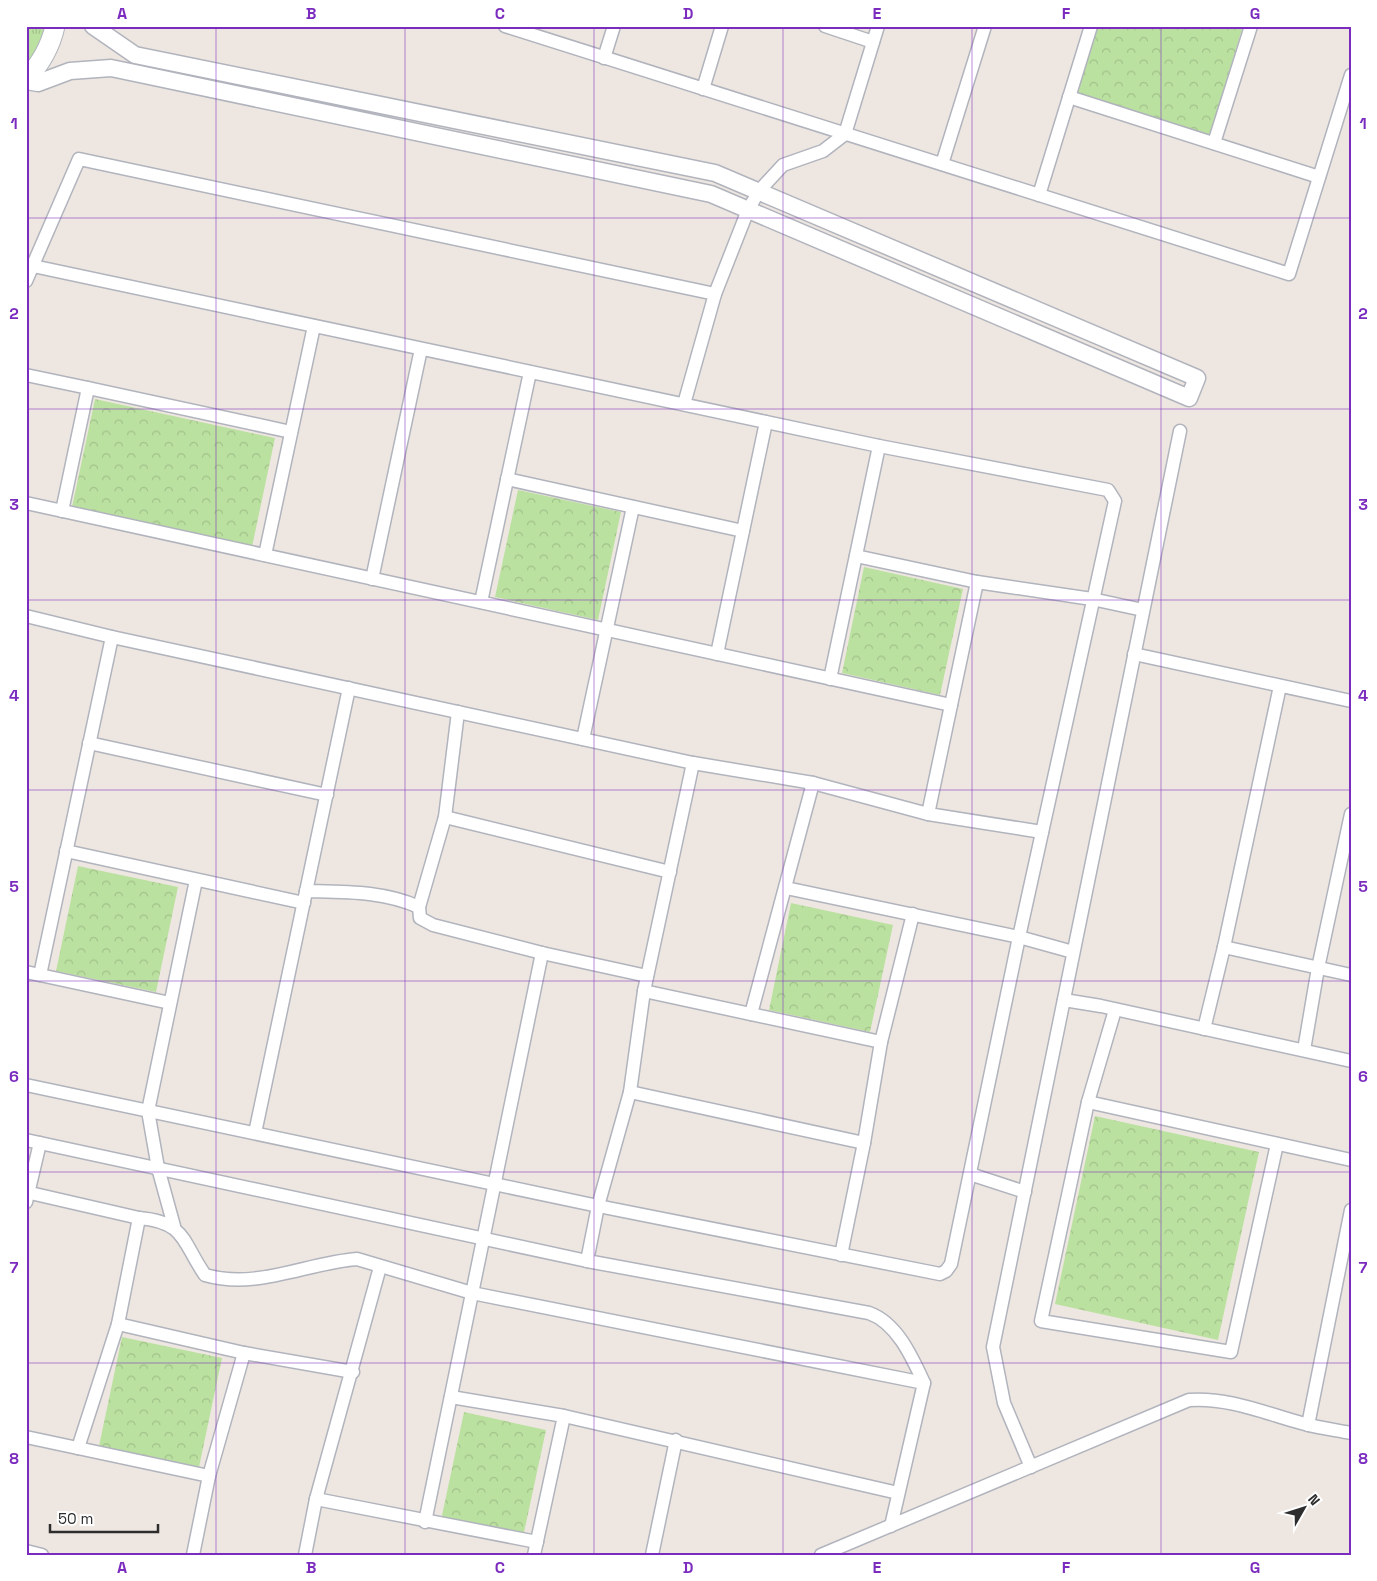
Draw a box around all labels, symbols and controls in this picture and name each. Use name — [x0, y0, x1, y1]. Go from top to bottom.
text: A — [117, 3, 127, 24]
text: B — [306, 3, 316, 24]
text: C — [495, 3, 505, 24]
text: D — [683, 3, 693, 24]
text: E — [873, 3, 882, 24]
text: F — [1062, 3, 1071, 24]
text: G — [1250, 3, 1260, 24]
text: 1 — [10, 113, 18, 134]
text: 1 — [1359, 113, 1367, 134]
text: 2 — [9, 303, 19, 324]
text: 2 — [1358, 303, 1368, 324]
text: 3 — [9, 494, 19, 515]
text: 3 — [1358, 494, 1368, 515]
text: 4 — [9, 685, 19, 706]
text: 4 — [1358, 685, 1368, 706]
text: 5 — [9, 876, 19, 897]
text: 5 — [1358, 876, 1368, 897]
text: 6 — [9, 1066, 19, 1087]
text: 6 — [1358, 1066, 1368, 1087]
text: 7 — [10, 1257, 19, 1278]
text: 7 — [1359, 1257, 1368, 1278]
text: 8 — [9, 1448, 19, 1469]
text: 8 — [1358, 1448, 1368, 1469]
north arrow — [1280, 1484, 1330, 1534]
text: N — [1304, 1491, 1324, 1509]
scale bar — [50, 1501, 158, 1533]
text: 50 m — [58, 1509, 93, 1528]
text: A — [117, 1557, 127, 1578]
text: B — [306, 1557, 316, 1578]
text: C — [495, 1557, 505, 1578]
text: D — [683, 1557, 693, 1578]
text: E — [873, 1557, 882, 1578]
text: F — [1062, 1557, 1071, 1578]
text: G — [1250, 1557, 1260, 1578]

